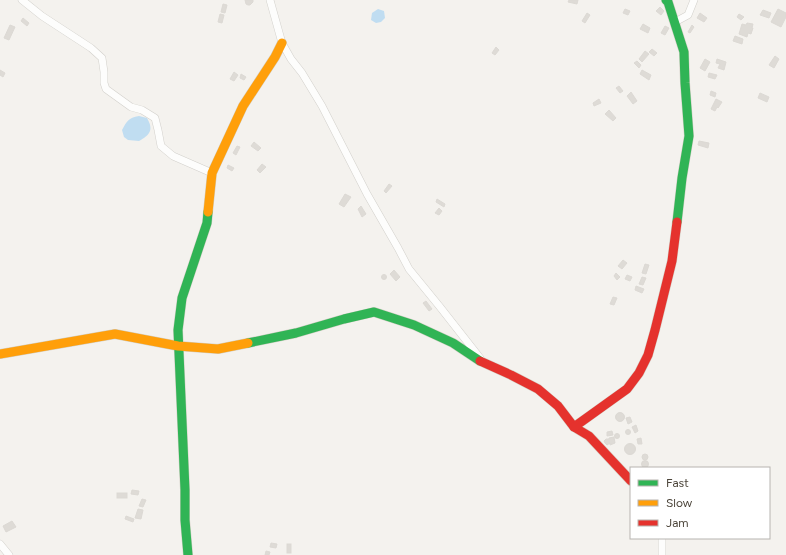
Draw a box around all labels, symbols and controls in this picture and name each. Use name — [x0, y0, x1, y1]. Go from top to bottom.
legend — [630, 467, 770, 539]
text: Fast — [666, 476, 689, 490]
text: Slow — [666, 496, 693, 510]
text: Jam — [666, 516, 689, 530]

